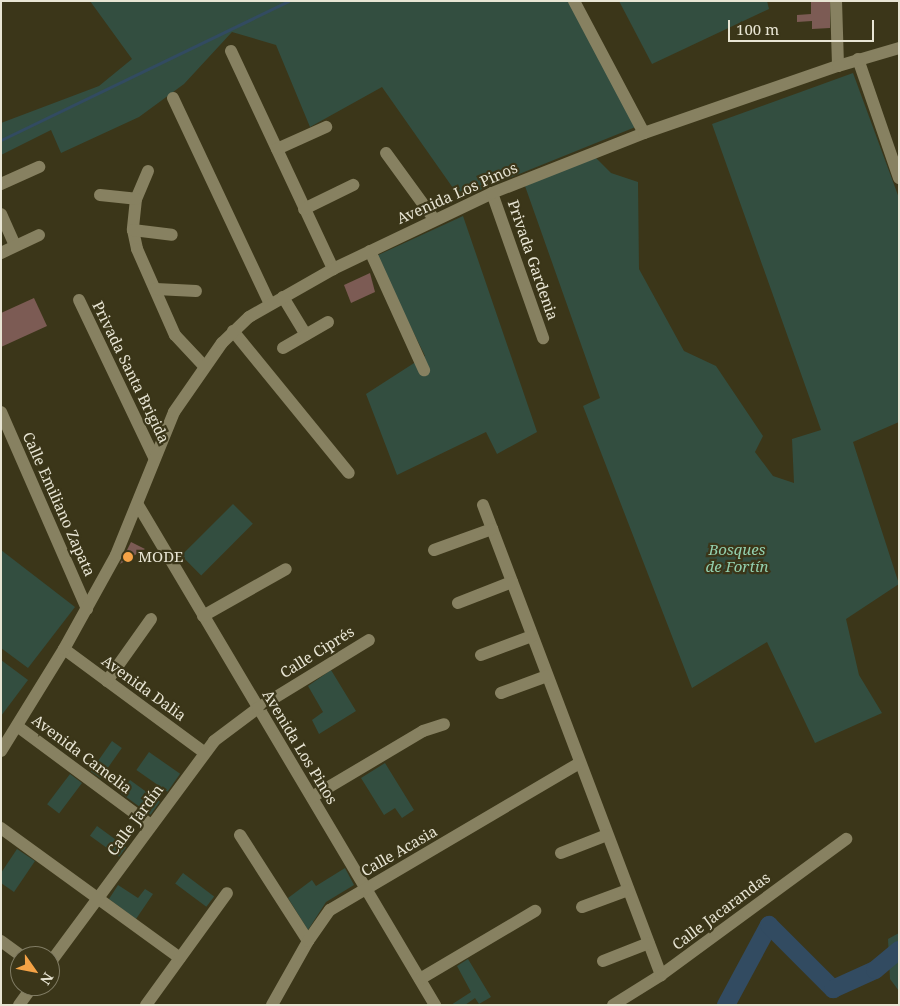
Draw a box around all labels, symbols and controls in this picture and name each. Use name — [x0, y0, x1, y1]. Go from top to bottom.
scale bar — [730, 10, 876, 42]
text: 100 m — [736, 19, 779, 39]
street label: Avenida Los Pinos — [394, 158, 520, 228]
street label: Privada Gardenia — [504, 198, 562, 322]
street label: Privada Santa Brigida — [89, 298, 173, 446]
street label: Calle Emiliano Zapata — [19, 429, 99, 579]
park label: Bosques de Fortín — [706, 540, 768, 575]
place label: MODE — [138, 548, 183, 566]
marker: MODE — [122, 551, 134, 563]
street label: Calle Ciprés — [277, 622, 357, 682]
street label: Avenida Dalia — [98, 651, 190, 725]
street label: Avenida Los Pinos — [259, 687, 341, 807]
street label: Avenida Camelia — [29, 711, 135, 797]
street label: Calle Jardín — [103, 781, 167, 859]
street label: Calle Acasia — [358, 822, 440, 880]
street label: Calle Jacarandas — [669, 868, 773, 954]
north arrow — [10, 946, 60, 996]
text: N — [36, 969, 58, 989]

